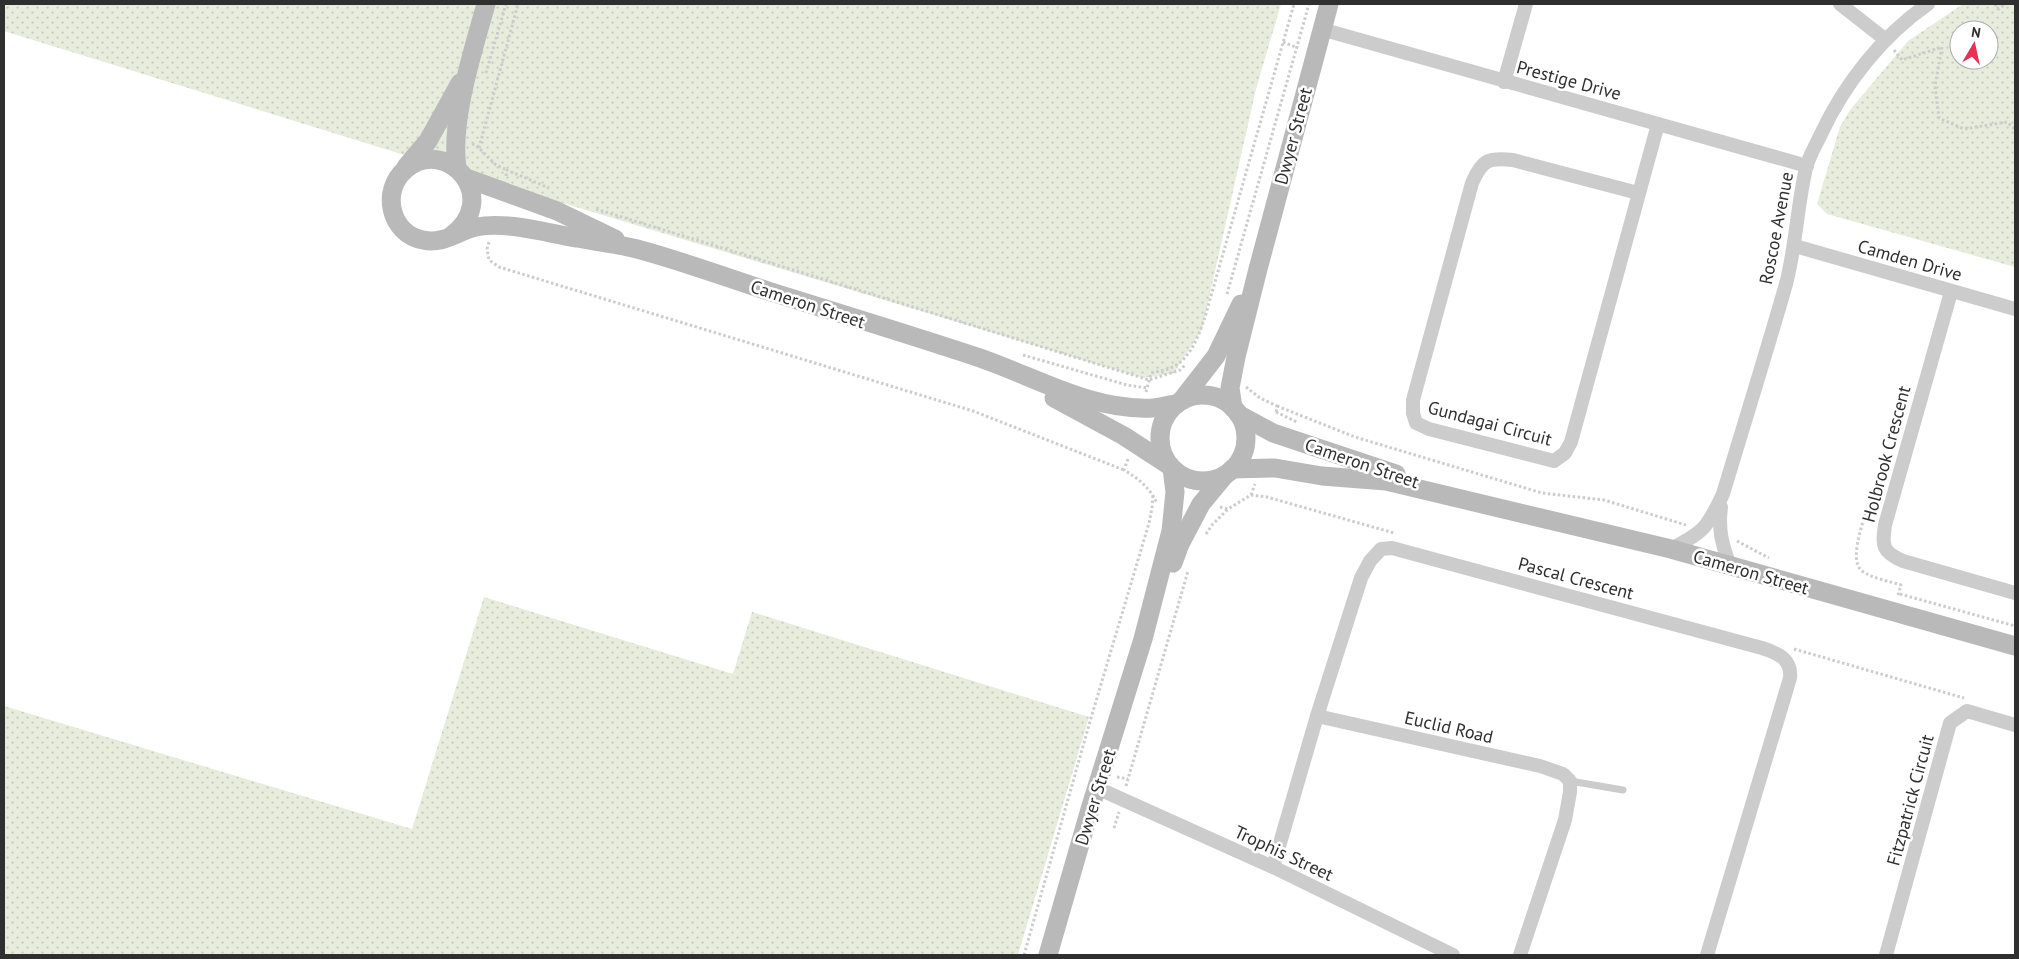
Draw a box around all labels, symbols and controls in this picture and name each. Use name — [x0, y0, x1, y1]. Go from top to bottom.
north arrow — [1949, 20, 1999, 70]
text: N — [1970, 23, 1982, 42]
street label: Prestige Drive — [1514, 55, 1624, 105]
street label: Dwyer Street — [1269, 85, 1317, 187]
street label: Roscoe Avenue — [1754, 170, 1798, 286]
street label: Camden Drive — [1855, 234, 1965, 286]
street label: Cameron Street — [748, 275, 868, 333]
street label: Holbrook Crescent — [1857, 383, 1915, 525]
street label: Gundagai Circuit — [1426, 395, 1554, 451]
street label: Cameron Street — [1302, 433, 1422, 493]
street label: Cameron Street — [1691, 545, 1811, 599]
street label: Pascal Crescent — [1516, 552, 1636, 604]
street label: Euclid Road — [1402, 706, 1496, 748]
street label: Fitzpatrick Circuit — [1881, 732, 1939, 868]
street label: Dwyer Street — [1069, 746, 1121, 848]
street label: Trophis Street — [1231, 820, 1337, 886]

